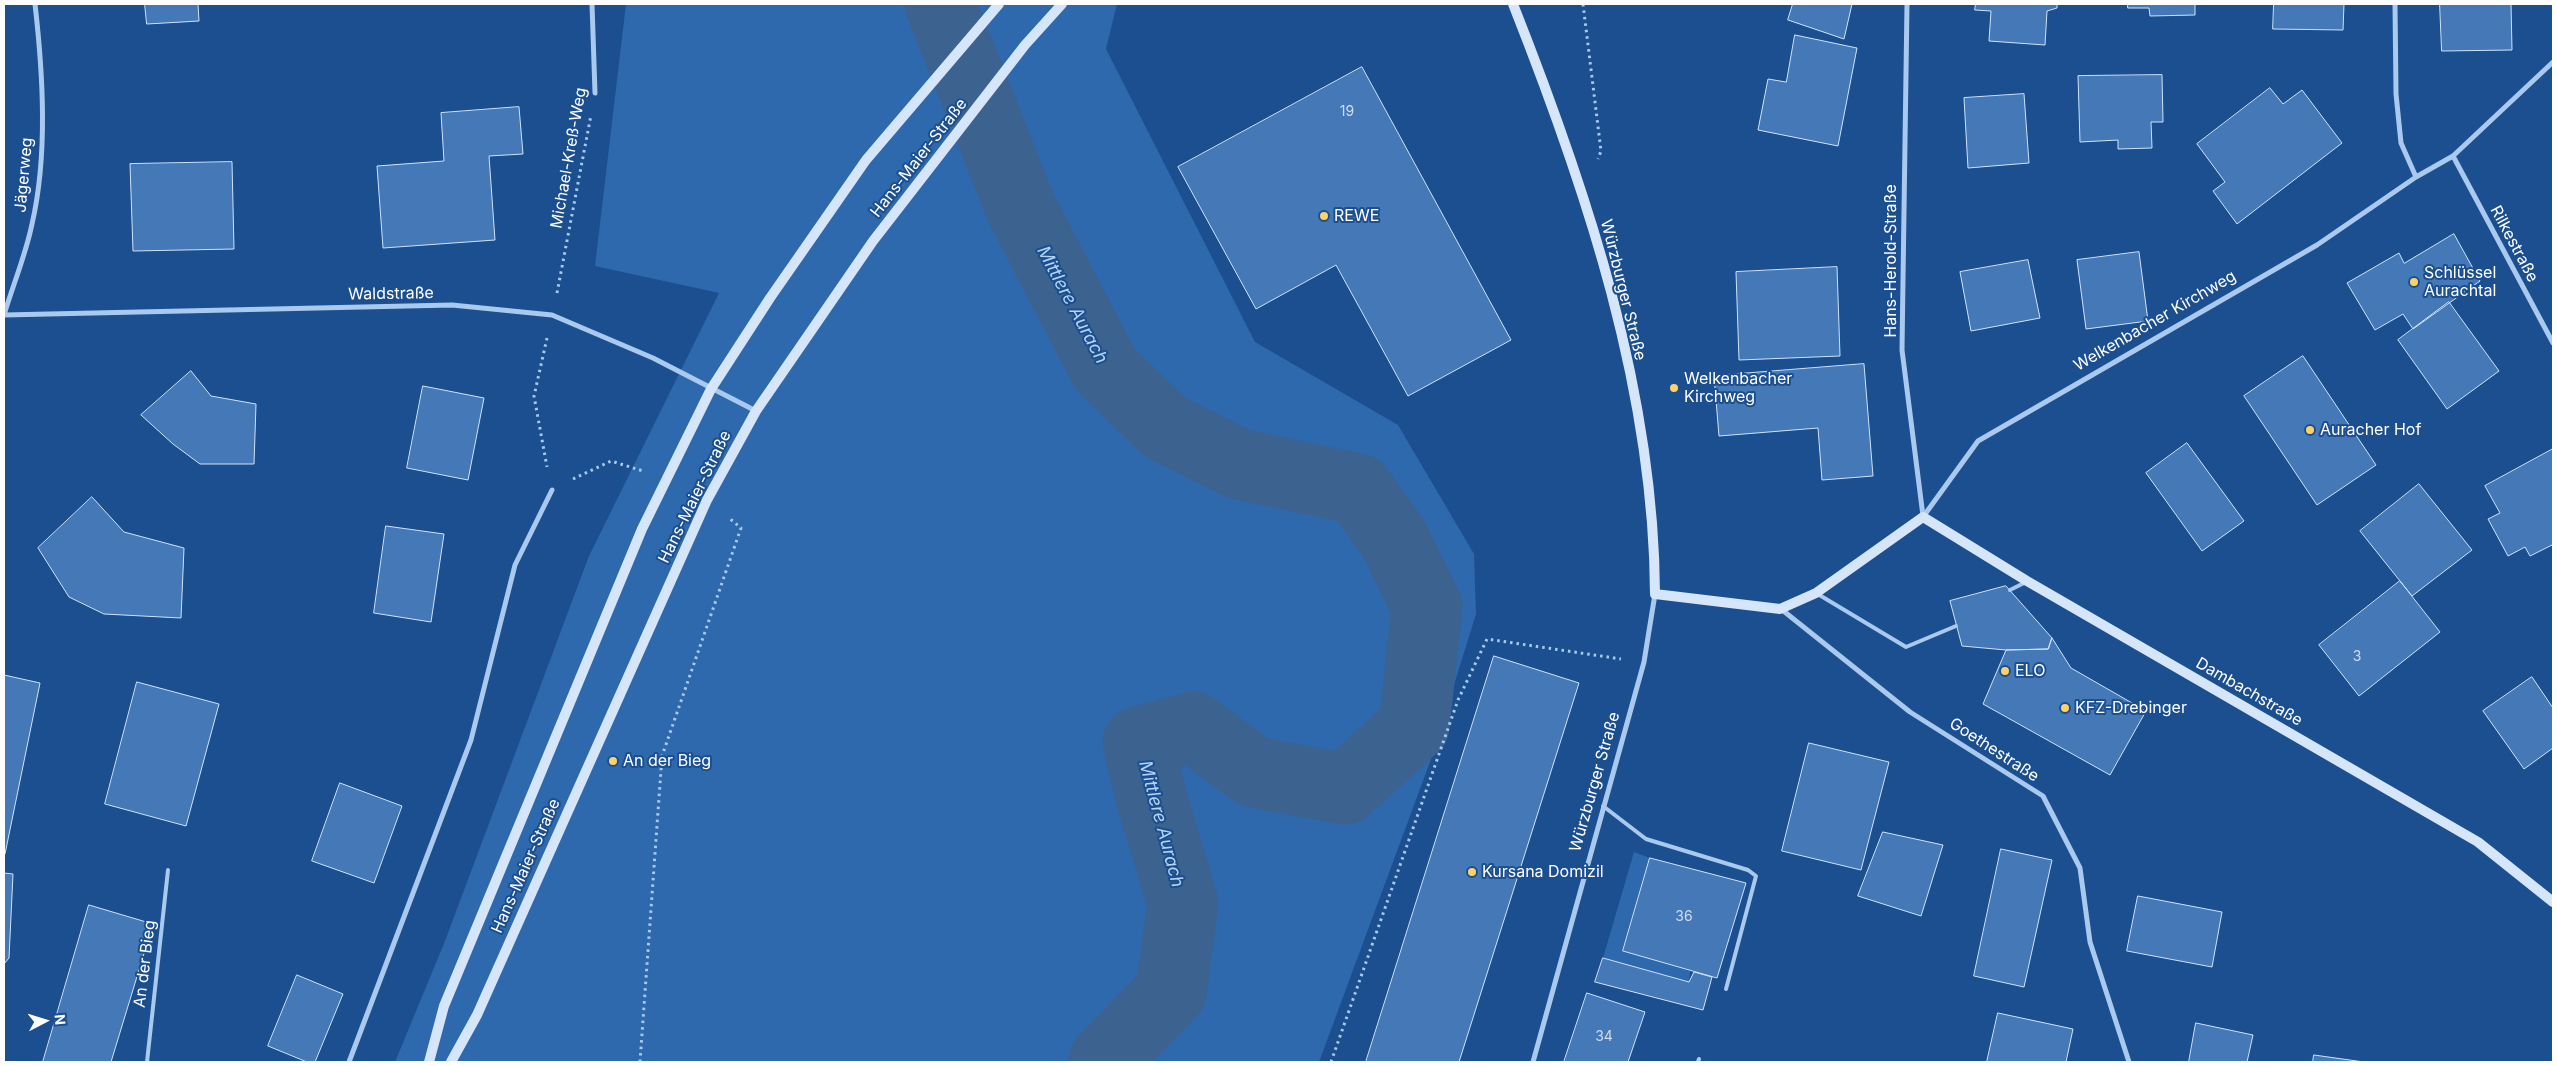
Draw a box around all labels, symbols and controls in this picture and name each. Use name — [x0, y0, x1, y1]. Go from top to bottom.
street label: Michael-Kreß-Weg — [547, 86, 591, 230]
street label: Hans-Maier-Straße — [867, 95, 971, 221]
house number: 19 — [1340, 104, 1354, 120]
street label: Jägerweg — [11, 137, 37, 213]
street label: Hans-Herold-Straße — [1881, 184, 1901, 338]
street label: Rilkestraße — [2486, 203, 2542, 285]
place label: REWE — [1334, 206, 1379, 226]
marker: REWE — [1318, 210, 1330, 222]
street label: Würzburger Straße — [1596, 218, 1650, 362]
water label: Mittlere Aurach — [1032, 242, 1112, 368]
place label: Schlüssel Aurachtal — [2424, 263, 2496, 301]
street label: Welkenbacher Kirchweg — [2071, 267, 2239, 375]
marker: Schlüssel Aurachtal — [2408, 276, 2420, 288]
street label: Waldstraße — [348, 284, 434, 304]
place label: Welkenbacher Kirchweg — [1684, 369, 1792, 407]
marker: Welkenbacher Kirchweg — [1668, 382, 1680, 394]
place label: Auracher Hof — [2320, 420, 2421, 440]
marker: Auracher Hof — [2304, 424, 2316, 436]
street label: Hans-Maier-Straße — [655, 428, 735, 566]
house number: 3 — [2353, 649, 2361, 665]
street label: Dambachstraße — [2192, 654, 2306, 730]
place label: ELO — [2015, 661, 2045, 681]
marker: ELO — [1999, 665, 2011, 677]
place label: KFZ-Drebinger — [2075, 698, 2187, 718]
marker: KFZ-Drebinger — [2059, 702, 2071, 714]
street label: Würzburger Straße — [1566, 710, 1624, 854]
street label: Goethestraße — [1946, 714, 2042, 786]
place label: An der Bieg — [623, 751, 711, 771]
marker: An der Bieg — [607, 755, 619, 767]
water label: Mittlere Aurach — [1134, 758, 1188, 890]
street label: Hans-Maier-Straße — [488, 796, 564, 936]
place label: Kursana Domizil — [1482, 862, 1604, 882]
marker: Kursana Domizil — [1466, 866, 1478, 878]
house number: 36 — [1675, 909, 1693, 925]
street label: An der Bieg — [130, 919, 160, 1009]
north arrow — [20, 996, 70, 1046]
text: N — [52, 1014, 69, 1026]
house number: 34 — [1595, 1029, 1613, 1045]

